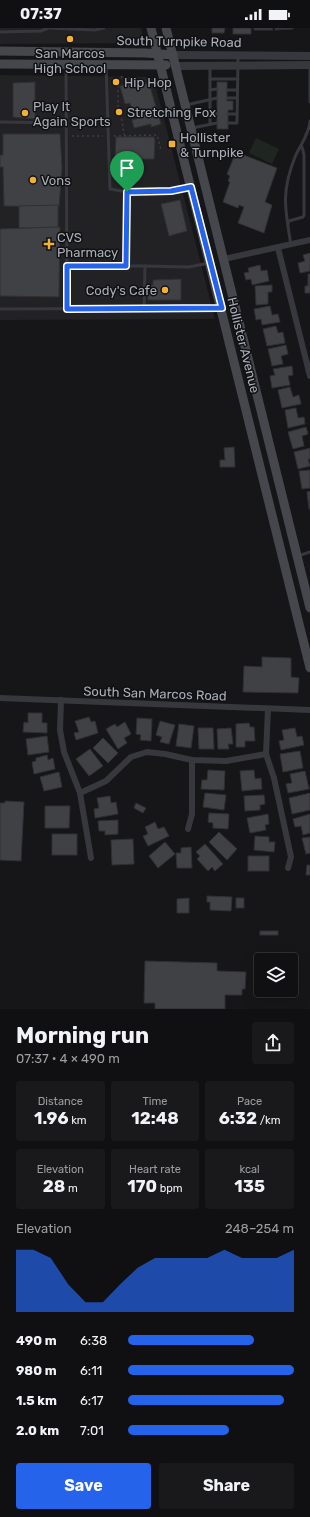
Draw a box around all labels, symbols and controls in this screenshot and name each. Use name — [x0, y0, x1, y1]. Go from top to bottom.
text: 07:37 — [20, 5, 62, 23]
street label: South Turnpike Road — [116, 33, 242, 50]
marker: San Marcos High School — [65, 34, 75, 44]
place label: San Marcos High School — [34, 46, 106, 77]
place label: Hip Hop — [124, 75, 172, 90]
marker: Hip Hop — [111, 77, 121, 87]
place label: Play It Again Sports — [33, 99, 111, 130]
place label: Stretching Fox — [127, 105, 216, 121]
marker: Stretching Fox — [114, 107, 124, 117]
marker: Play It Again Sports — [20, 108, 30, 118]
place label: Hollister & Turnpike — [180, 130, 244, 160]
marker: Hollister & Turnpike — [167, 139, 177, 149]
pin — [110, 151, 144, 192]
icon: arrive — [116, 157, 138, 179]
place label: Vons — [41, 173, 71, 188]
marker: Vons — [28, 175, 38, 185]
place label: CVS Pharmacy — [57, 230, 118, 260]
marker: CVS Pharmacy — [44, 239, 54, 249]
place label: Cody's Cafe — [86, 283, 157, 298]
marker: Cody's Cafe — [160, 285, 170, 295]
street label: Hollister Avenue — [224, 296, 263, 395]
street label: South San Marcos Road — [83, 684, 227, 703]
map controls — [254, 953, 298, 997]
button: layers — [254, 953, 298, 997]
text: Morning run — [16, 1022, 149, 1049]
button: share — [252, 1022, 294, 1064]
text: 07:37 · 4 × 490 m — [16, 1051, 120, 1066]
text: Distance — [38, 1095, 83, 1108]
text: Time — [143, 1095, 167, 1108]
text: Pace — [237, 1095, 262, 1108]
text: 1.96 — [34, 1108, 68, 1128]
text: 12:48 — [131, 1108, 179, 1128]
text: 6:32 — [219, 1108, 257, 1128]
text: km — [68, 1114, 87, 1127]
text: /km — [257, 1114, 281, 1127]
text: Elevation — [37, 1163, 84, 1176]
text: Heart rate — [129, 1163, 181, 1176]
text: kcal — [240, 1163, 260, 1176]
text: 28 — [43, 1176, 65, 1196]
text: 170 — [127, 1176, 157, 1196]
text: 135 — [234, 1176, 265, 1196]
text: m — [65, 1182, 78, 1195]
text: bpm — [157, 1182, 183, 1195]
text: Elevation — [16, 1221, 72, 1236]
text: 248–254 m — [225, 1221, 294, 1236]
text: 490 m — [16, 1333, 57, 1348]
text: 6:38 — [80, 1333, 107, 1348]
text: 980 m — [16, 1363, 57, 1378]
text: 6:11 — [80, 1363, 102, 1378]
text: 1.5 km — [16, 1393, 57, 1408]
text: 6:17 — [80, 1393, 103, 1408]
text: 2.0 km — [16, 1423, 59, 1438]
text: 7:01 — [80, 1423, 104, 1438]
button: Save — [16, 1463, 151, 1509]
button: Share — [159, 1463, 294, 1509]

